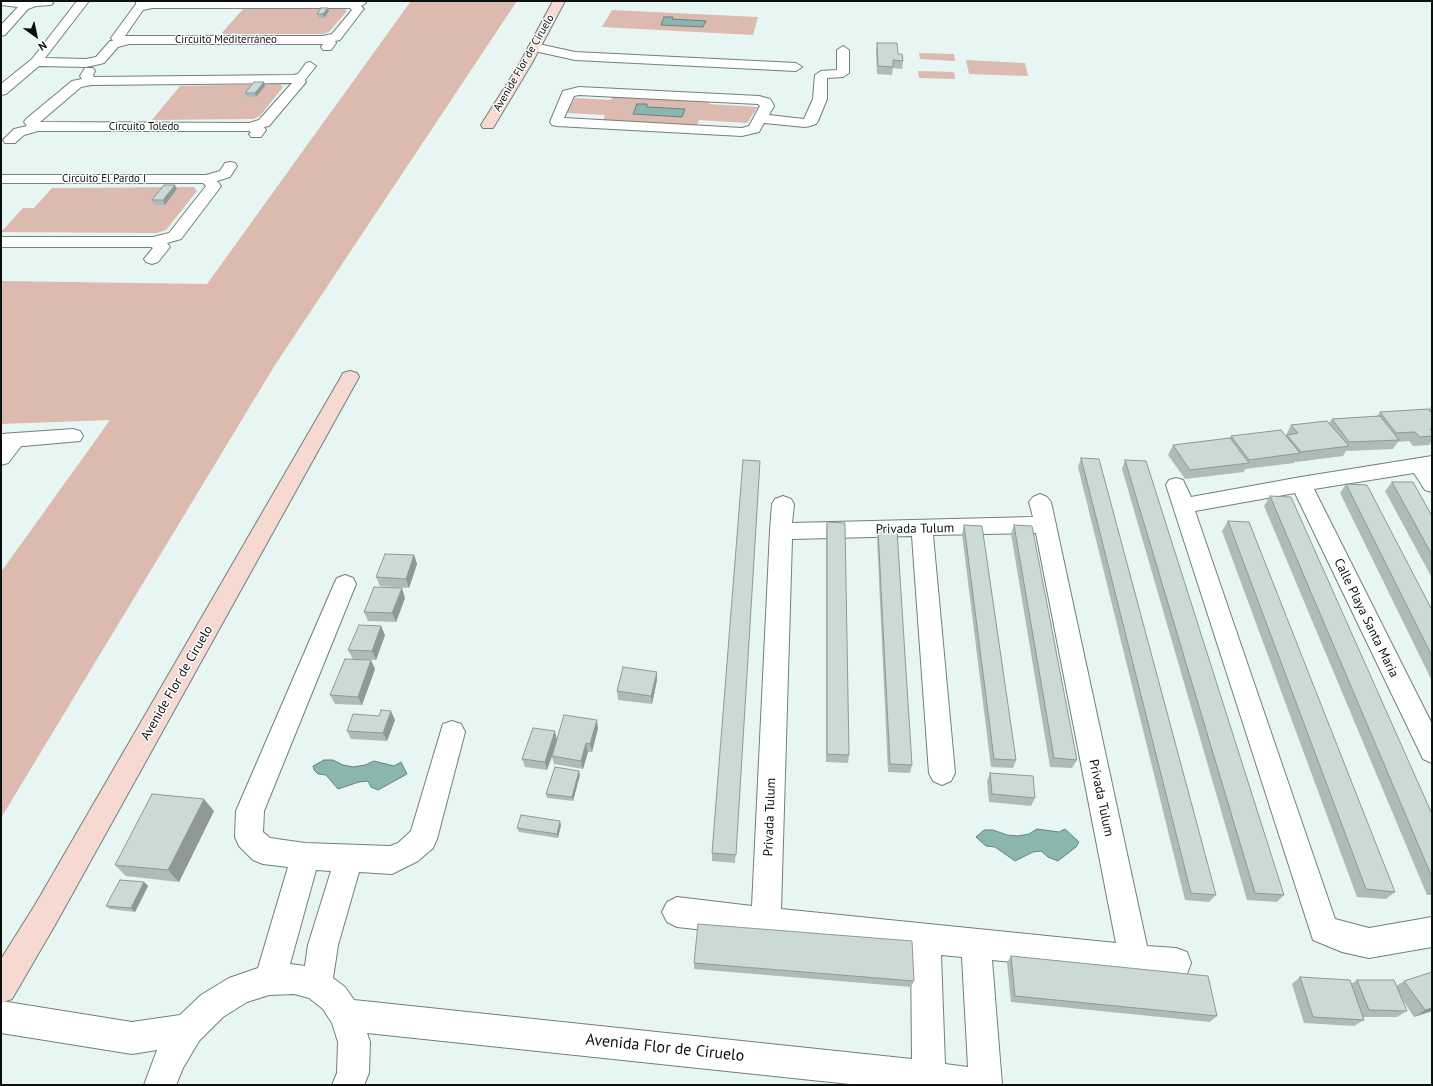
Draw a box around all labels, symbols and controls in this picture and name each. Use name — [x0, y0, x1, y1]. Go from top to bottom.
street label: Avenide Flor de Ciruelo — [491, 12, 557, 114]
north arrow — [16, 16, 56, 56]
street label: Circuito Mediterráneo — [175, 33, 277, 47]
text: N — [36, 38, 49, 54]
street label: Circuito Toledo — [109, 120, 179, 134]
street label: Circuito El Pardo I — [62, 172, 146, 186]
street label: Privada Tulum — [876, 521, 954, 537]
street label: Calle Playa Santa Maria — [1330, 556, 1402, 680]
street label: Avenide Flor de Ciruelo — [138, 623, 216, 743]
street label: Privada Tulum — [1085, 758, 1117, 838]
street label: Privada Tulum — [761, 777, 779, 857]
street label: Avenida Flor de Ciruelo — [585, 1030, 745, 1066]

